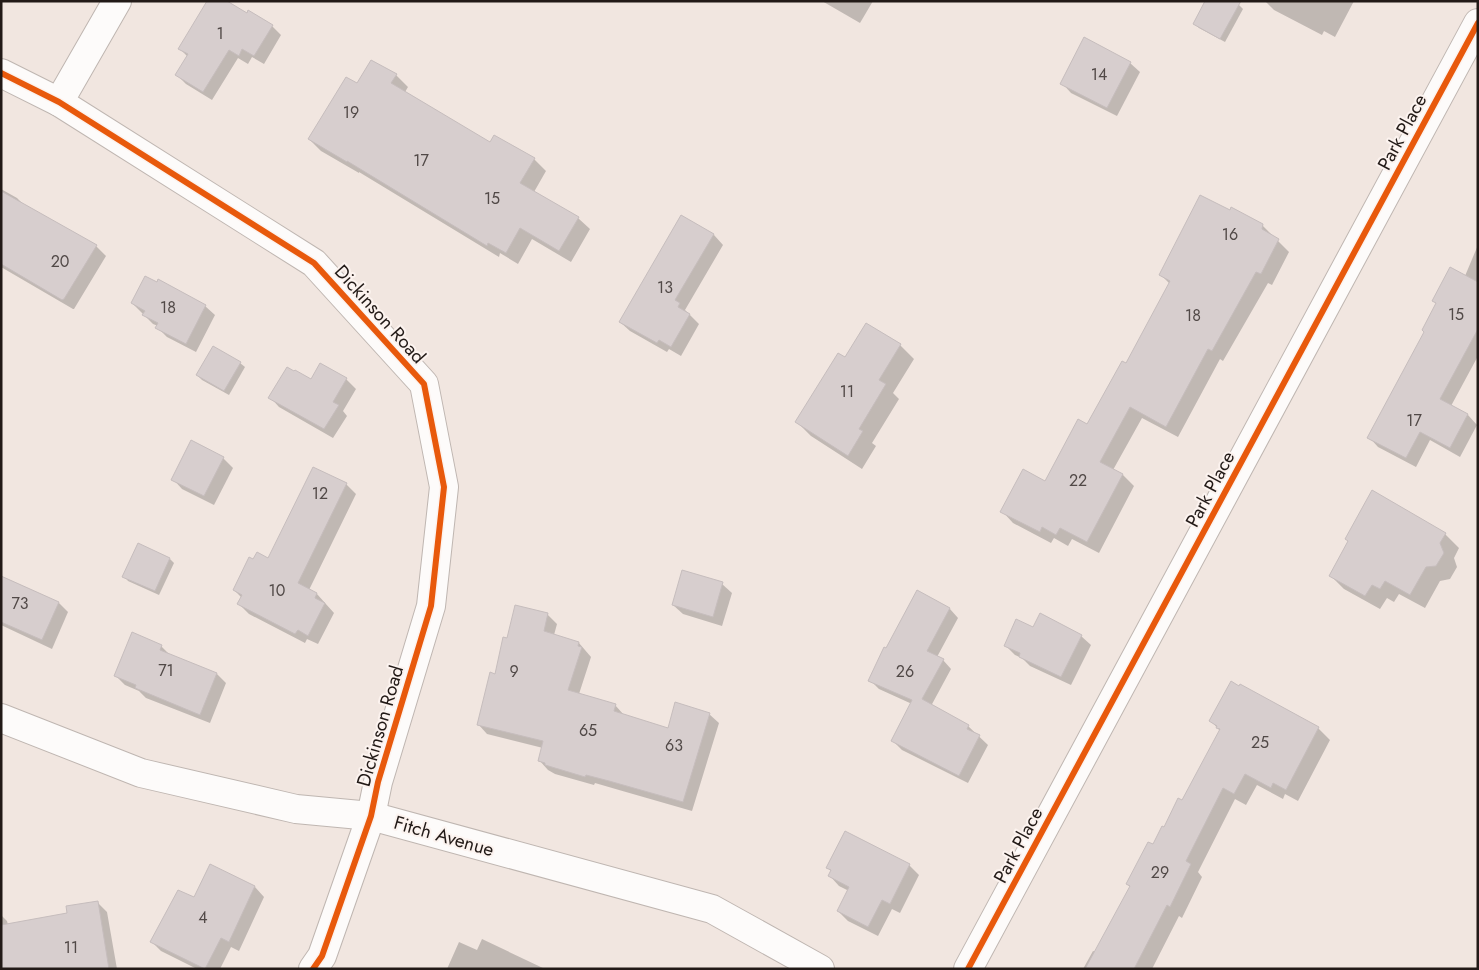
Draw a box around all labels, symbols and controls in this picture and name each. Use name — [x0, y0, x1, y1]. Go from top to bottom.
house number: 1 — [216, 22, 224, 45]
house number: 14 — [1091, 63, 1107, 86]
street label: Park Place — [1371, 89, 1433, 175]
house number: 19 — [343, 101, 359, 124]
house number: 17 — [413, 149, 429, 172]
house number: 15 — [484, 187, 500, 210]
house number: 16 — [1222, 223, 1238, 246]
house number: 20 — [51, 250, 69, 273]
street label: Dickinson Road — [328, 259, 432, 369]
house number: 13 — [657, 276, 673, 299]
house number: 18 — [160, 296, 176, 319]
house number: 15 — [1448, 303, 1464, 326]
house number: 18 — [1185, 304, 1201, 327]
house number: 11 — [840, 380, 854, 403]
house number: 17 — [1406, 409, 1422, 432]
street label: Park Place — [1179, 446, 1241, 532]
house number: 22 — [1069, 469, 1087, 492]
house number: 12 — [312, 482, 328, 505]
house number: 10 — [269, 579, 285, 602]
house number: 73 — [11, 592, 29, 615]
house number: 71 — [158, 659, 174, 682]
house number: 9 — [509, 660, 519, 683]
house number: 26 — [896, 660, 914, 683]
street label: Dickinson Road — [350, 662, 410, 790]
house number: 65 — [579, 719, 597, 742]
house number: 25 — [1251, 731, 1269, 754]
house number: 63 — [665, 734, 683, 757]
street label: Park Place — [987, 802, 1049, 888]
street label: Fitch Avenue — [391, 809, 497, 863]
house number: 29 — [1151, 861, 1169, 884]
house number: 4 — [198, 906, 208, 929]
house number: 11 — [64, 936, 78, 959]

